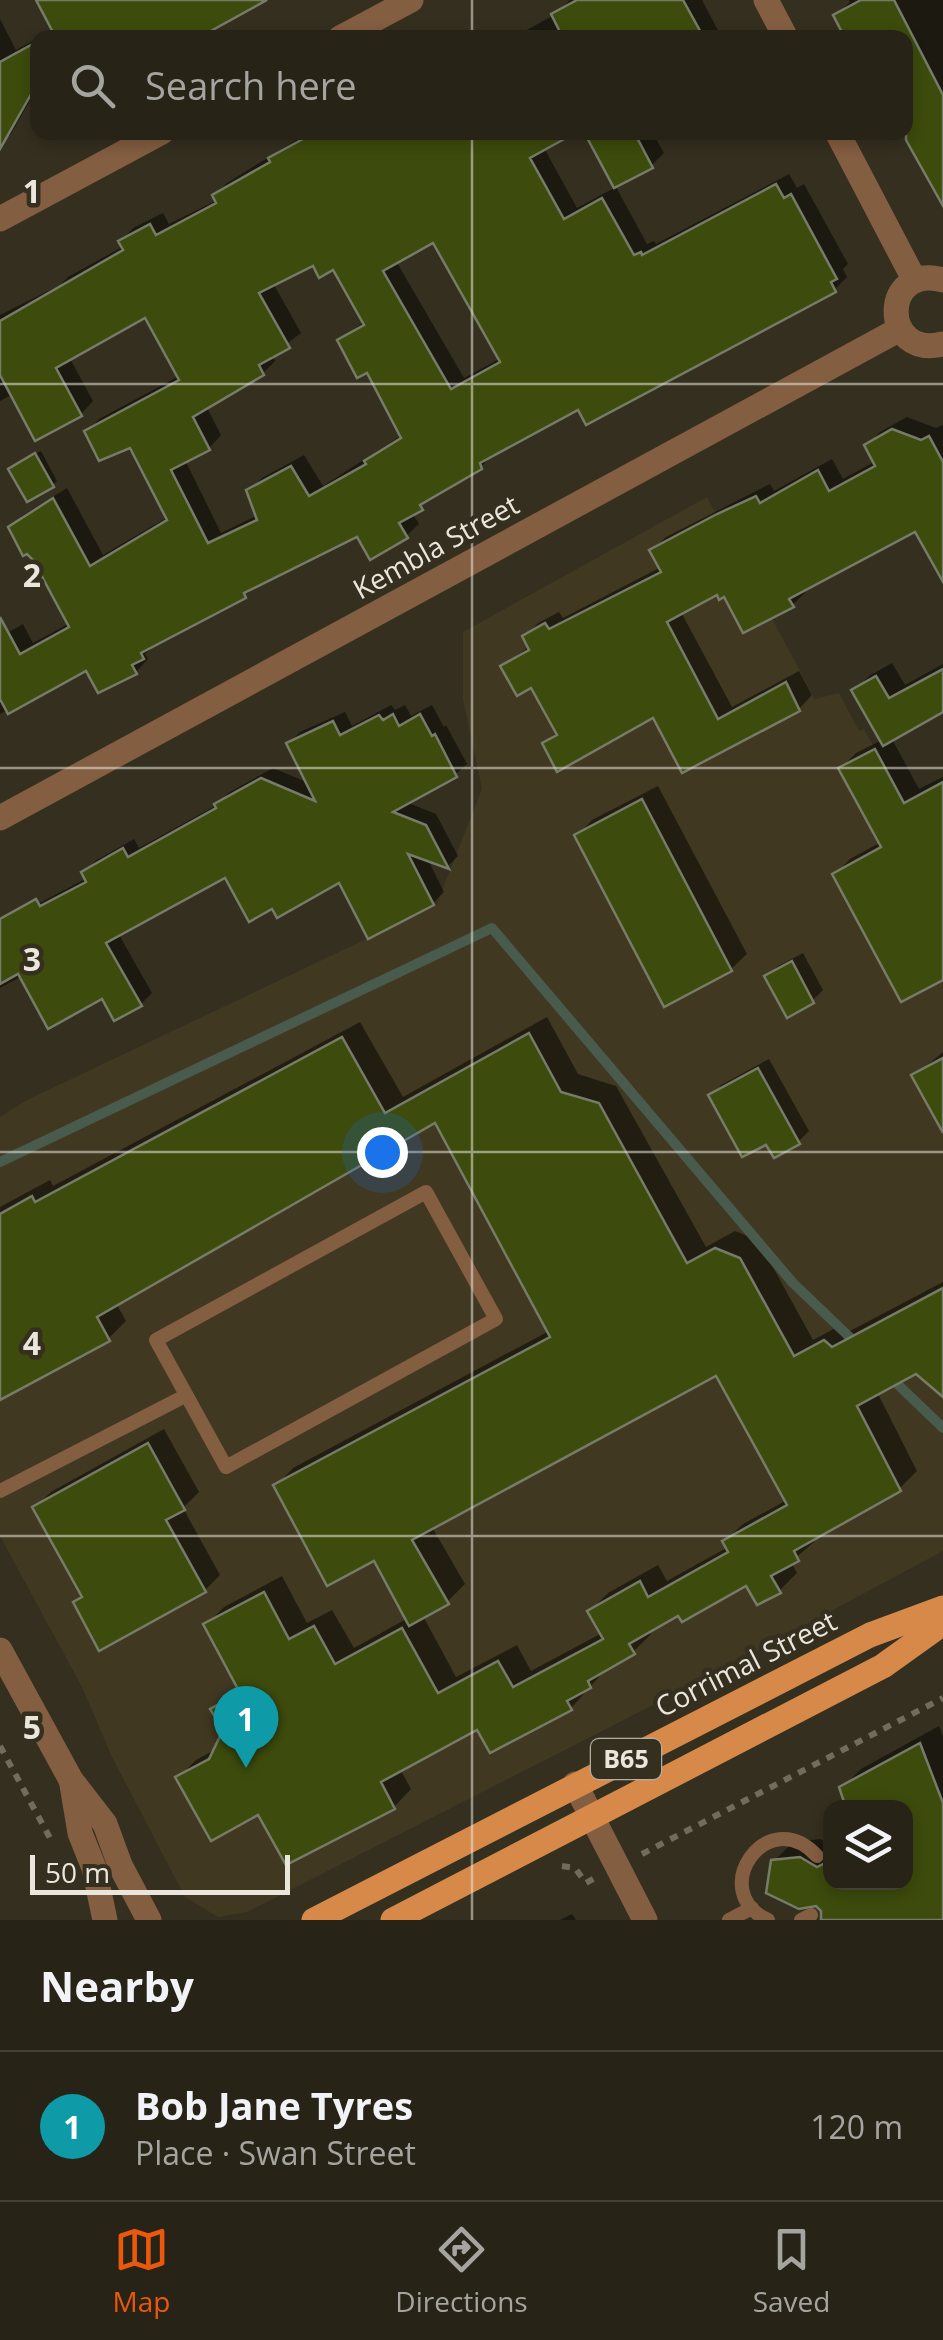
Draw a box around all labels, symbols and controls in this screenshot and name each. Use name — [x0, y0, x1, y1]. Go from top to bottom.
search box — [30, 30, 913, 140]
icon: search — [65, 58, 120, 113]
text: Search here — [145, 59, 357, 111]
text: 1 — [23, 169, 41, 212]
street label: Kembla Street — [346, 485, 525, 607]
text: 2 — [23, 553, 41, 596]
text: 3 — [23, 937, 41, 980]
your location — [357, 1127, 408, 1178]
text: 4 — [23, 1321, 41, 1364]
street label: Corrimal Street — [649, 1601, 843, 1725]
pin: 1 — [214, 1686, 278, 1768]
text: 5 — [23, 1705, 41, 1748]
road number: B65 — [591, 1739, 661, 1779]
map controls — [823, 1800, 913, 1890]
button: layers — [823, 1800, 913, 1890]
scale bar — [30, 1850, 290, 1894]
text: 50 m — [45, 1853, 110, 1891]
text: Nearby — [40, 1957, 194, 2014]
text: Bob Jane Tyres — [135, 2079, 413, 2131]
text: 1 — [63, 2105, 82, 2148]
text: 120 m — [810, 2105, 903, 2148]
text: Place · Swan Street — [135, 2131, 416, 2174]
tab: Map — [112, 2222, 170, 2320]
tab: Directions — [395, 2222, 528, 2320]
tab: Saved — [753, 2222, 830, 2320]

